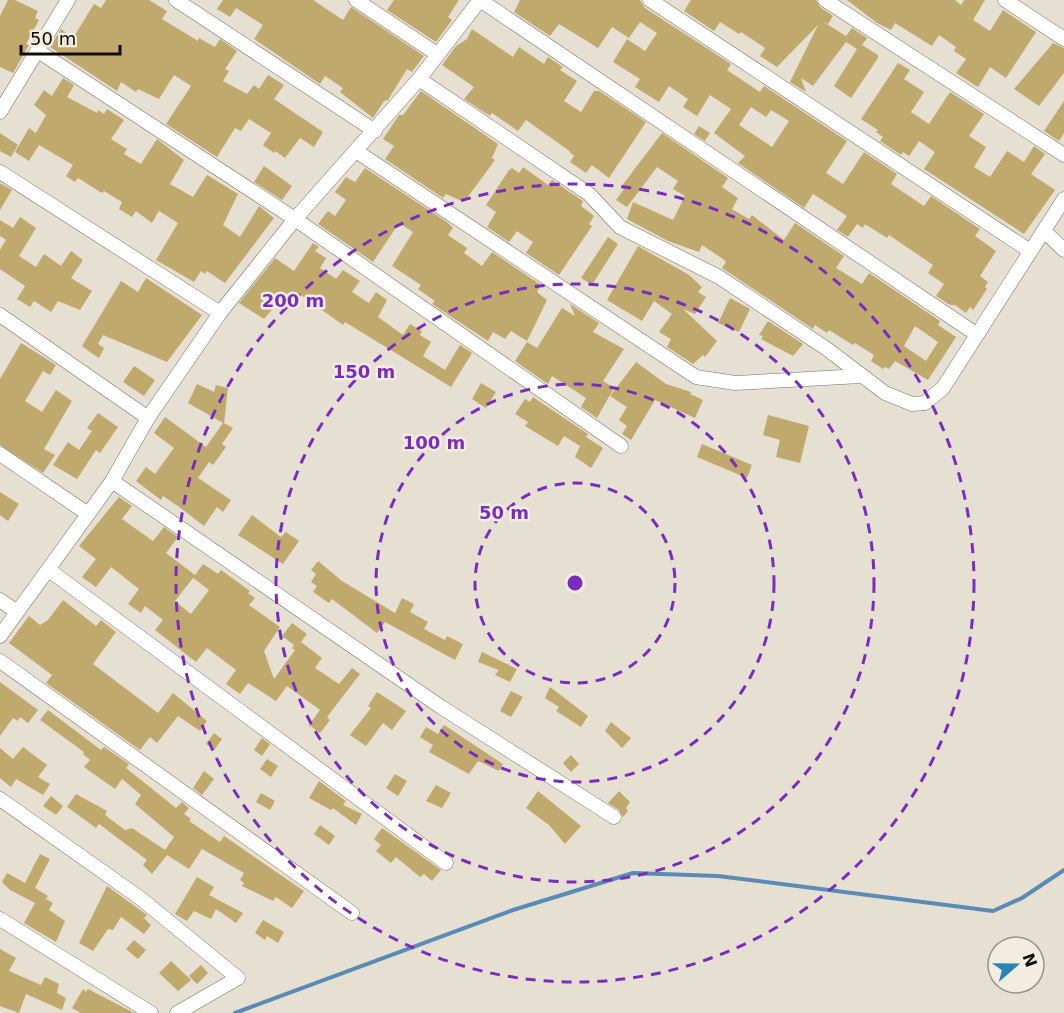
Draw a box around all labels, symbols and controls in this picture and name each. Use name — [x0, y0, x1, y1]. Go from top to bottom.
scale bar — [21, 18, 120, 56]
text: 50 m — [30, 28, 76, 49]
text: 200 m — [262, 290, 324, 311]
text: 150 m — [333, 361, 395, 382]
text: 100 m — [403, 432, 465, 453]
text: 50 m — [479, 502, 529, 523]
centre of rings — [565, 573, 585, 593]
north arrow — [986, 935, 1046, 995]
text: N — [1018, 950, 1041, 970]

